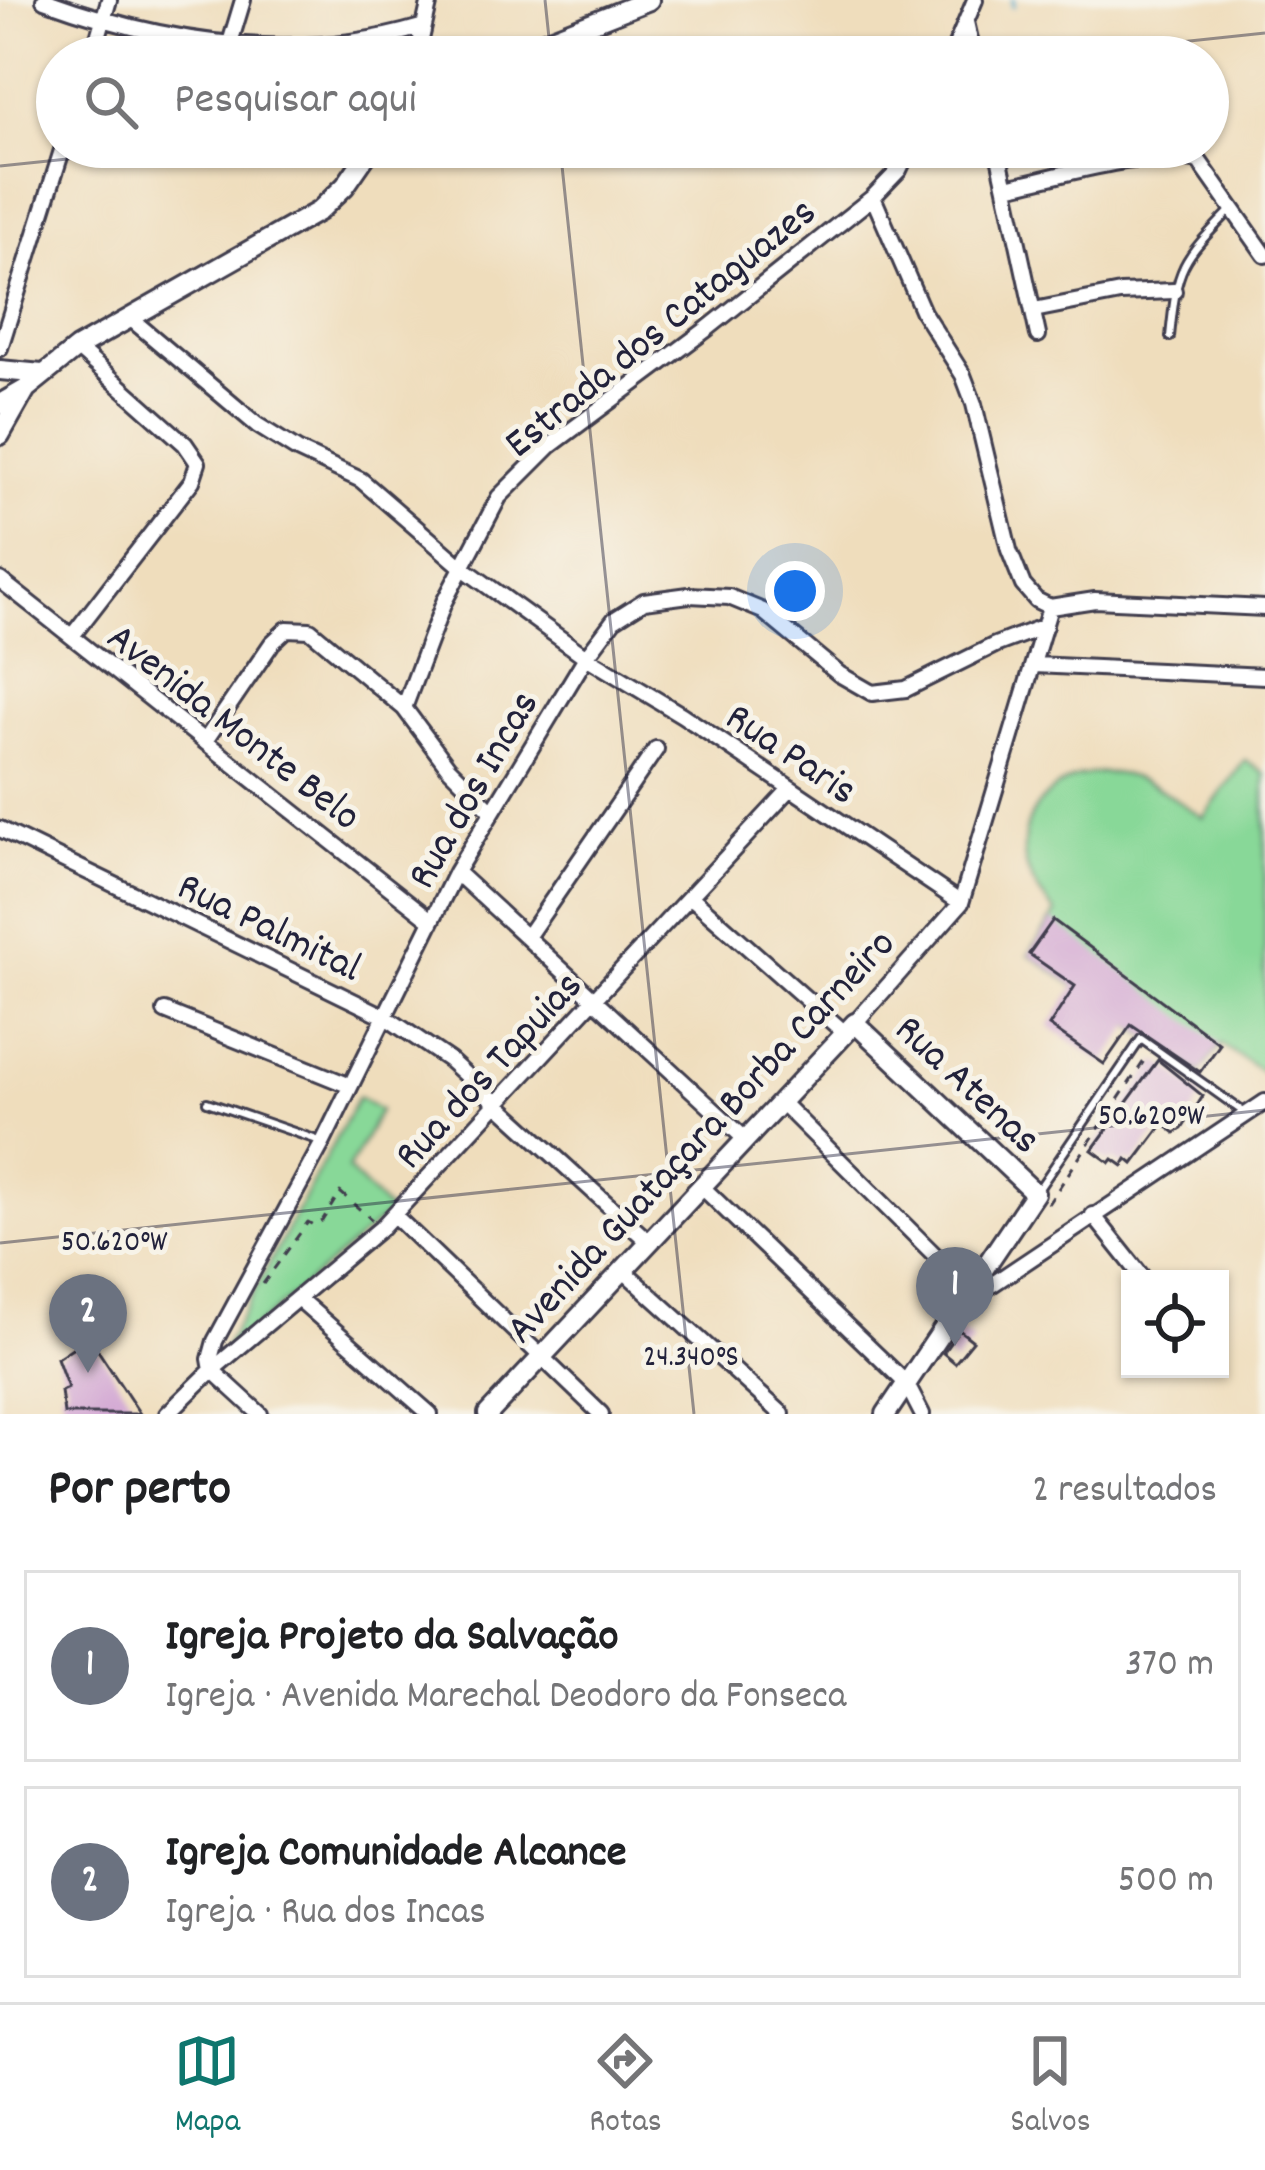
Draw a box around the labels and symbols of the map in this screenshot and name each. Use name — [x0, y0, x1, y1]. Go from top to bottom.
street label: Estrada dos Cataguazes — [493, 186, 831, 475]
your location — [765, 561, 825, 621]
street label: Avenida Monte Belo — [92, 611, 372, 848]
street label: Rua dos Incas — [395, 681, 557, 902]
street label: Rua Paris — [711, 691, 867, 823]
street label: Rua Palmital — [166, 860, 370, 1001]
street label: Avenida Guataçara Borba Carneiro — [494, 918, 912, 1360]
street label: Rua dos Tapuias — [383, 960, 599, 1186]
street label: Rua Atenas — [878, 1003, 1052, 1171]
text: 50.620°W — [1098, 1097, 1205, 1140]
text: 50.620°W — [61, 1223, 168, 1266]
pin: 1 — [916, 1247, 994, 1346]
pin: 2 — [49, 1274, 127, 1373]
text: 24.340°S — [643, 1338, 739, 1381]

